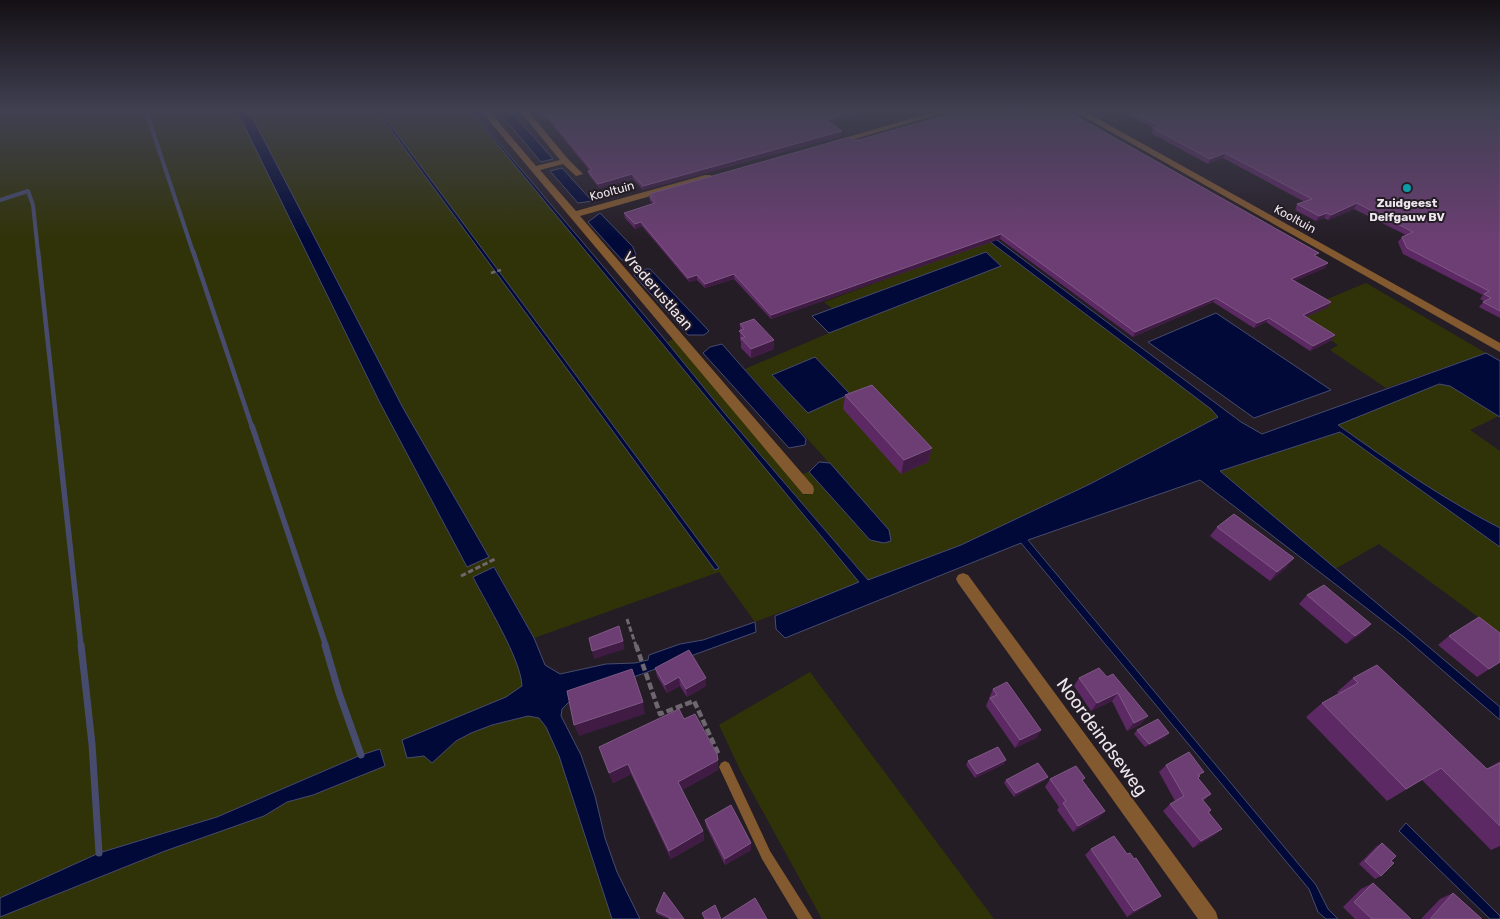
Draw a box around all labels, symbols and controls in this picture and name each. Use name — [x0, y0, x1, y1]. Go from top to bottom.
street label: Kooltuin — [588, 178, 636, 204]
marker: Zuidgeest Delfgauw BV — [1401, 182, 1413, 194]
place label: Zuidgeest Delfgauw BV — [1369, 196, 1446, 224]
street label: Kooltuin — [1272, 202, 1318, 236]
street label: Vrederustlaan — [619, 248, 697, 334]
street label: Noordeindseweg — [1052, 674, 1152, 800]

